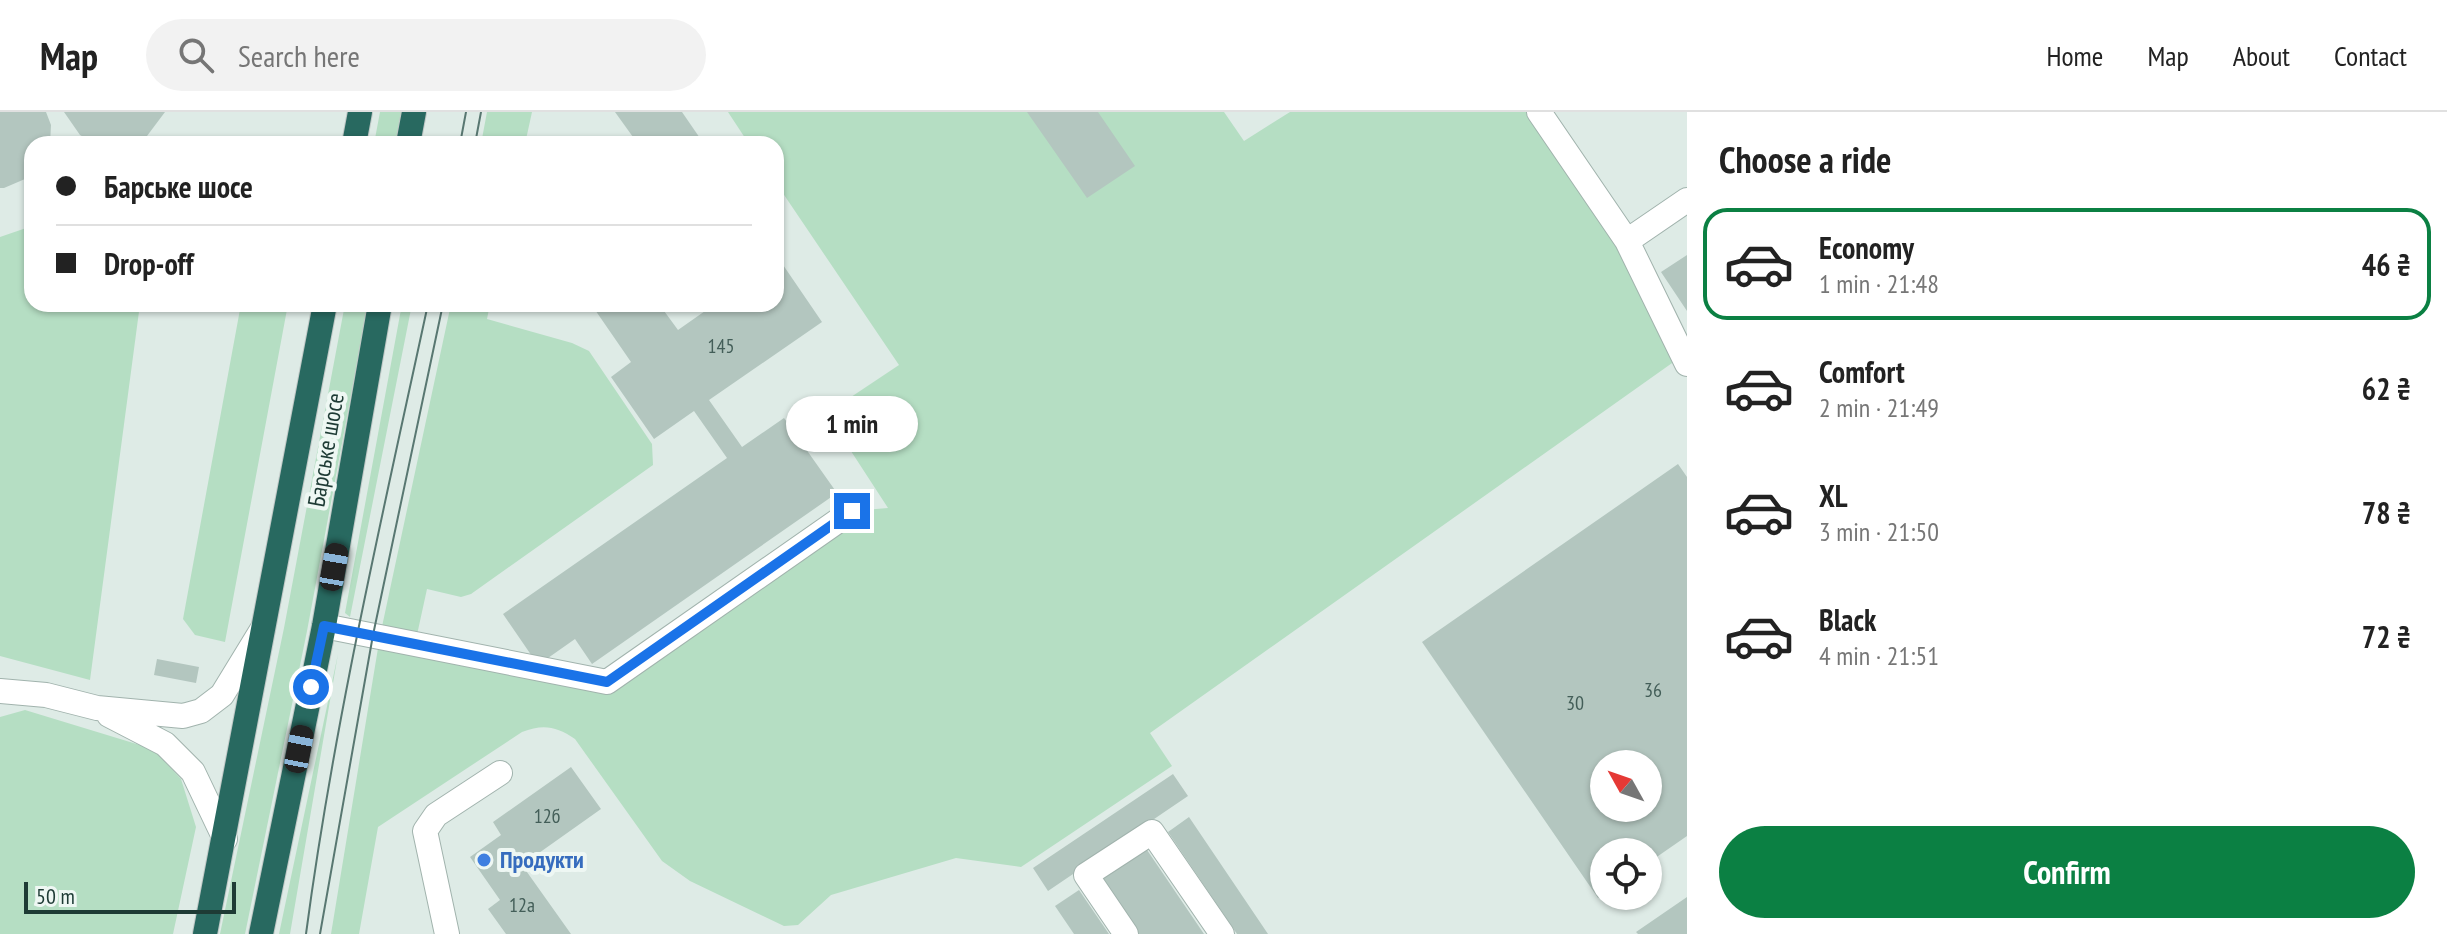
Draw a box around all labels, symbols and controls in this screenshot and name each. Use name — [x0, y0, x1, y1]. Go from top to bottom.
search box — [146, 19, 706, 91]
text: Map — [40, 31, 98, 80]
icon: search — [174, 33, 218, 77]
text: Search here — [238, 36, 360, 75]
text: Home — [2047, 37, 2103, 74]
text: Map — [2147, 37, 2189, 74]
text: About — [2233, 37, 2290, 74]
text: Contact — [2334, 37, 2407, 74]
text: Choose a ride — [1719, 136, 1891, 183]
text: Барське шосе — [104, 167, 253, 206]
icon: car — [1723, 228, 1795, 300]
text: Economy — [1819, 228, 1914, 267]
text: Drop-off — [104, 244, 194, 283]
text: 46 ₴ — [2362, 245, 2411, 284]
text: 1 min · 21:48 — [1819, 267, 1939, 300]
house number: 145 — [708, 333, 735, 359]
icon: car — [1723, 352, 1795, 424]
text: Comfort — [1819, 352, 1905, 391]
text: 62 ₴ — [2362, 369, 2411, 408]
street label: Барське шосе — [300, 391, 351, 509]
text: 2 min · 21:49 — [1819, 391, 1939, 424]
callout: 1 min — [786, 395, 918, 451]
text: 1 min — [826, 407, 878, 440]
icon: car — [1723, 476, 1795, 548]
text: XL — [1819, 476, 1848, 515]
route end — [834, 493, 870, 529]
text: 78 ₴ — [2362, 493, 2411, 532]
text: 3 min · 21:50 — [1819, 515, 1939, 548]
car — [318, 541, 350, 593]
icon: car — [1723, 600, 1795, 672]
text: Black — [1819, 600, 1876, 639]
text: 72 ₴ — [2362, 617, 2411, 656]
text: 4 min · 21:51 — [1819, 639, 1939, 672]
route start — [293, 669, 329, 705]
house number: 36 — [1644, 677, 1662, 703]
house number: 30 — [1566, 690, 1584, 716]
car — [283, 723, 315, 775]
north arrow — [1590, 750, 1662, 822]
map controls — [1590, 750, 1662, 910]
house number: 12б — [534, 803, 560, 829]
button: Confirm — [1719, 826, 2415, 918]
button: locate — [1590, 838, 1662, 910]
place label: Продукти — [500, 844, 584, 875]
marker: Продукти — [475, 851, 493, 869]
scale bar — [24, 878, 236, 914]
text: 50 m — [36, 882, 75, 910]
house number: 12а — [509, 892, 535, 918]

